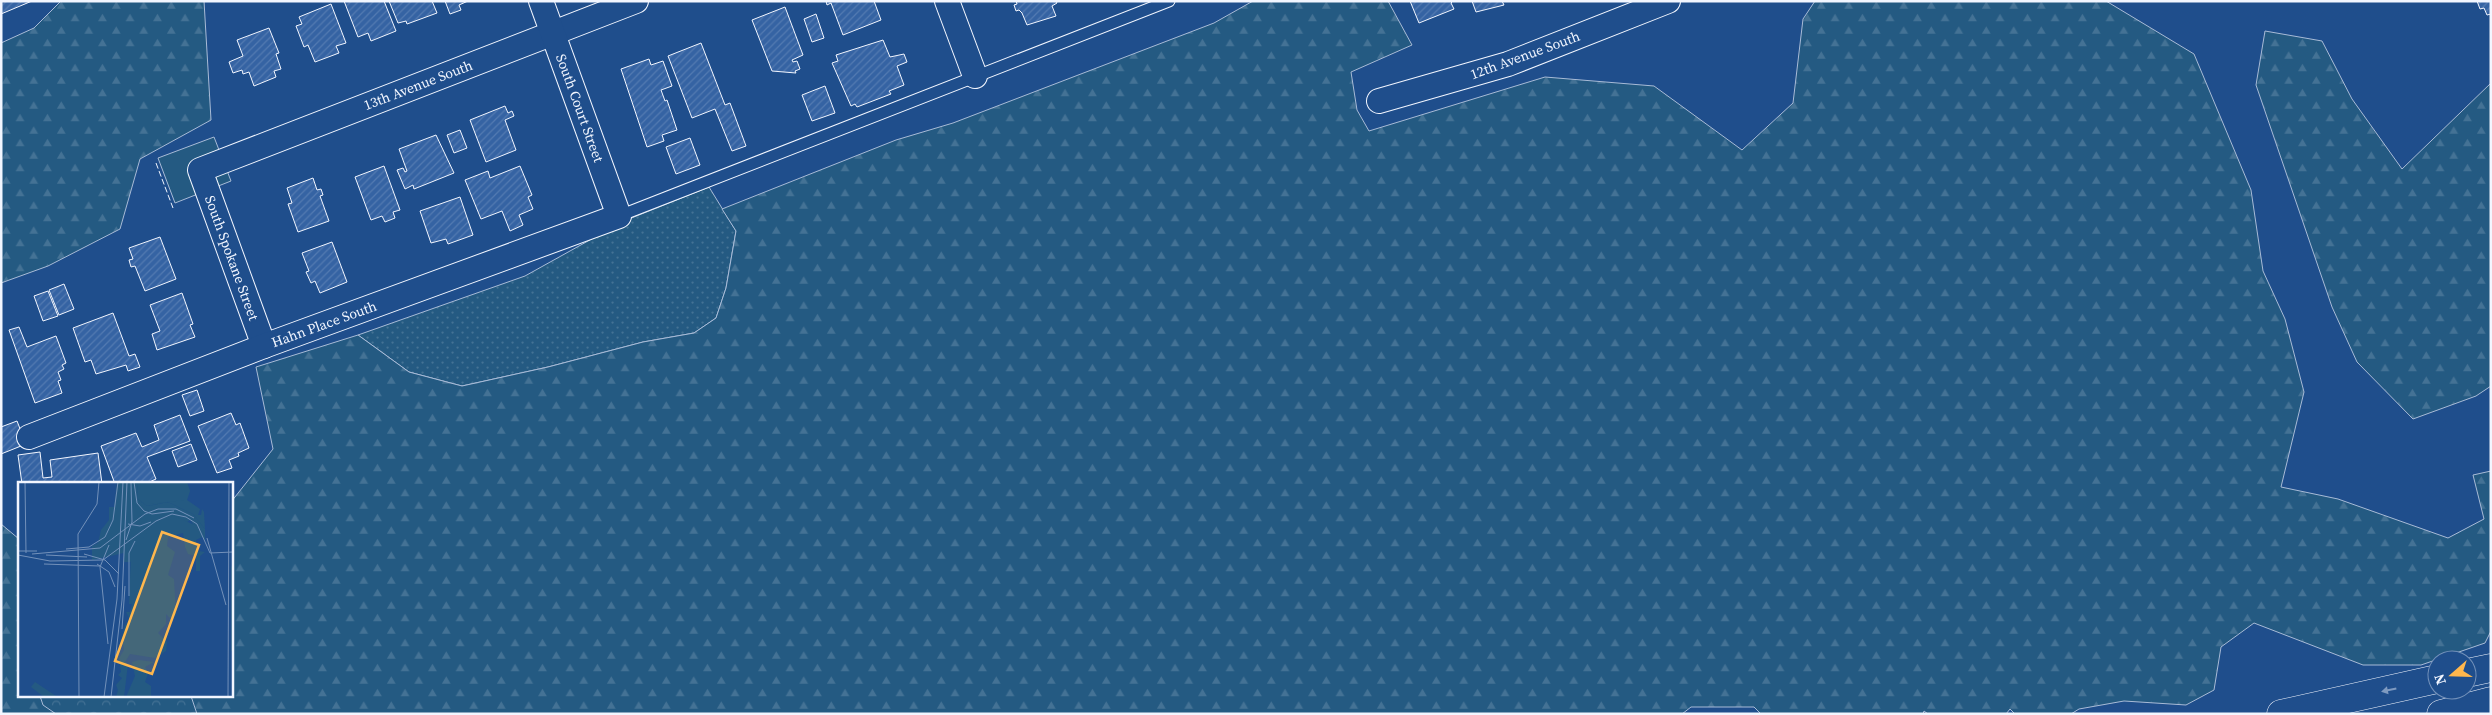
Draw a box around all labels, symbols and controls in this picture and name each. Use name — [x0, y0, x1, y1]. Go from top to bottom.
street label: 12th Avenue South — [1467, 26, 1583, 84]
street label: South Court Street — [551, 51, 609, 165]
street label: 13th Avenue South — [361, 55, 475, 115]
street label: South Spokane Street — [200, 193, 264, 324]
street label: Hahn Place South — [269, 296, 379, 352]
inset map — [18, 482, 232, 698]
north arrow — [2427, 650, 2477, 700]
text: N — [2429, 671, 2451, 688]
one-way arrow — [2382, 686, 2397, 694]

